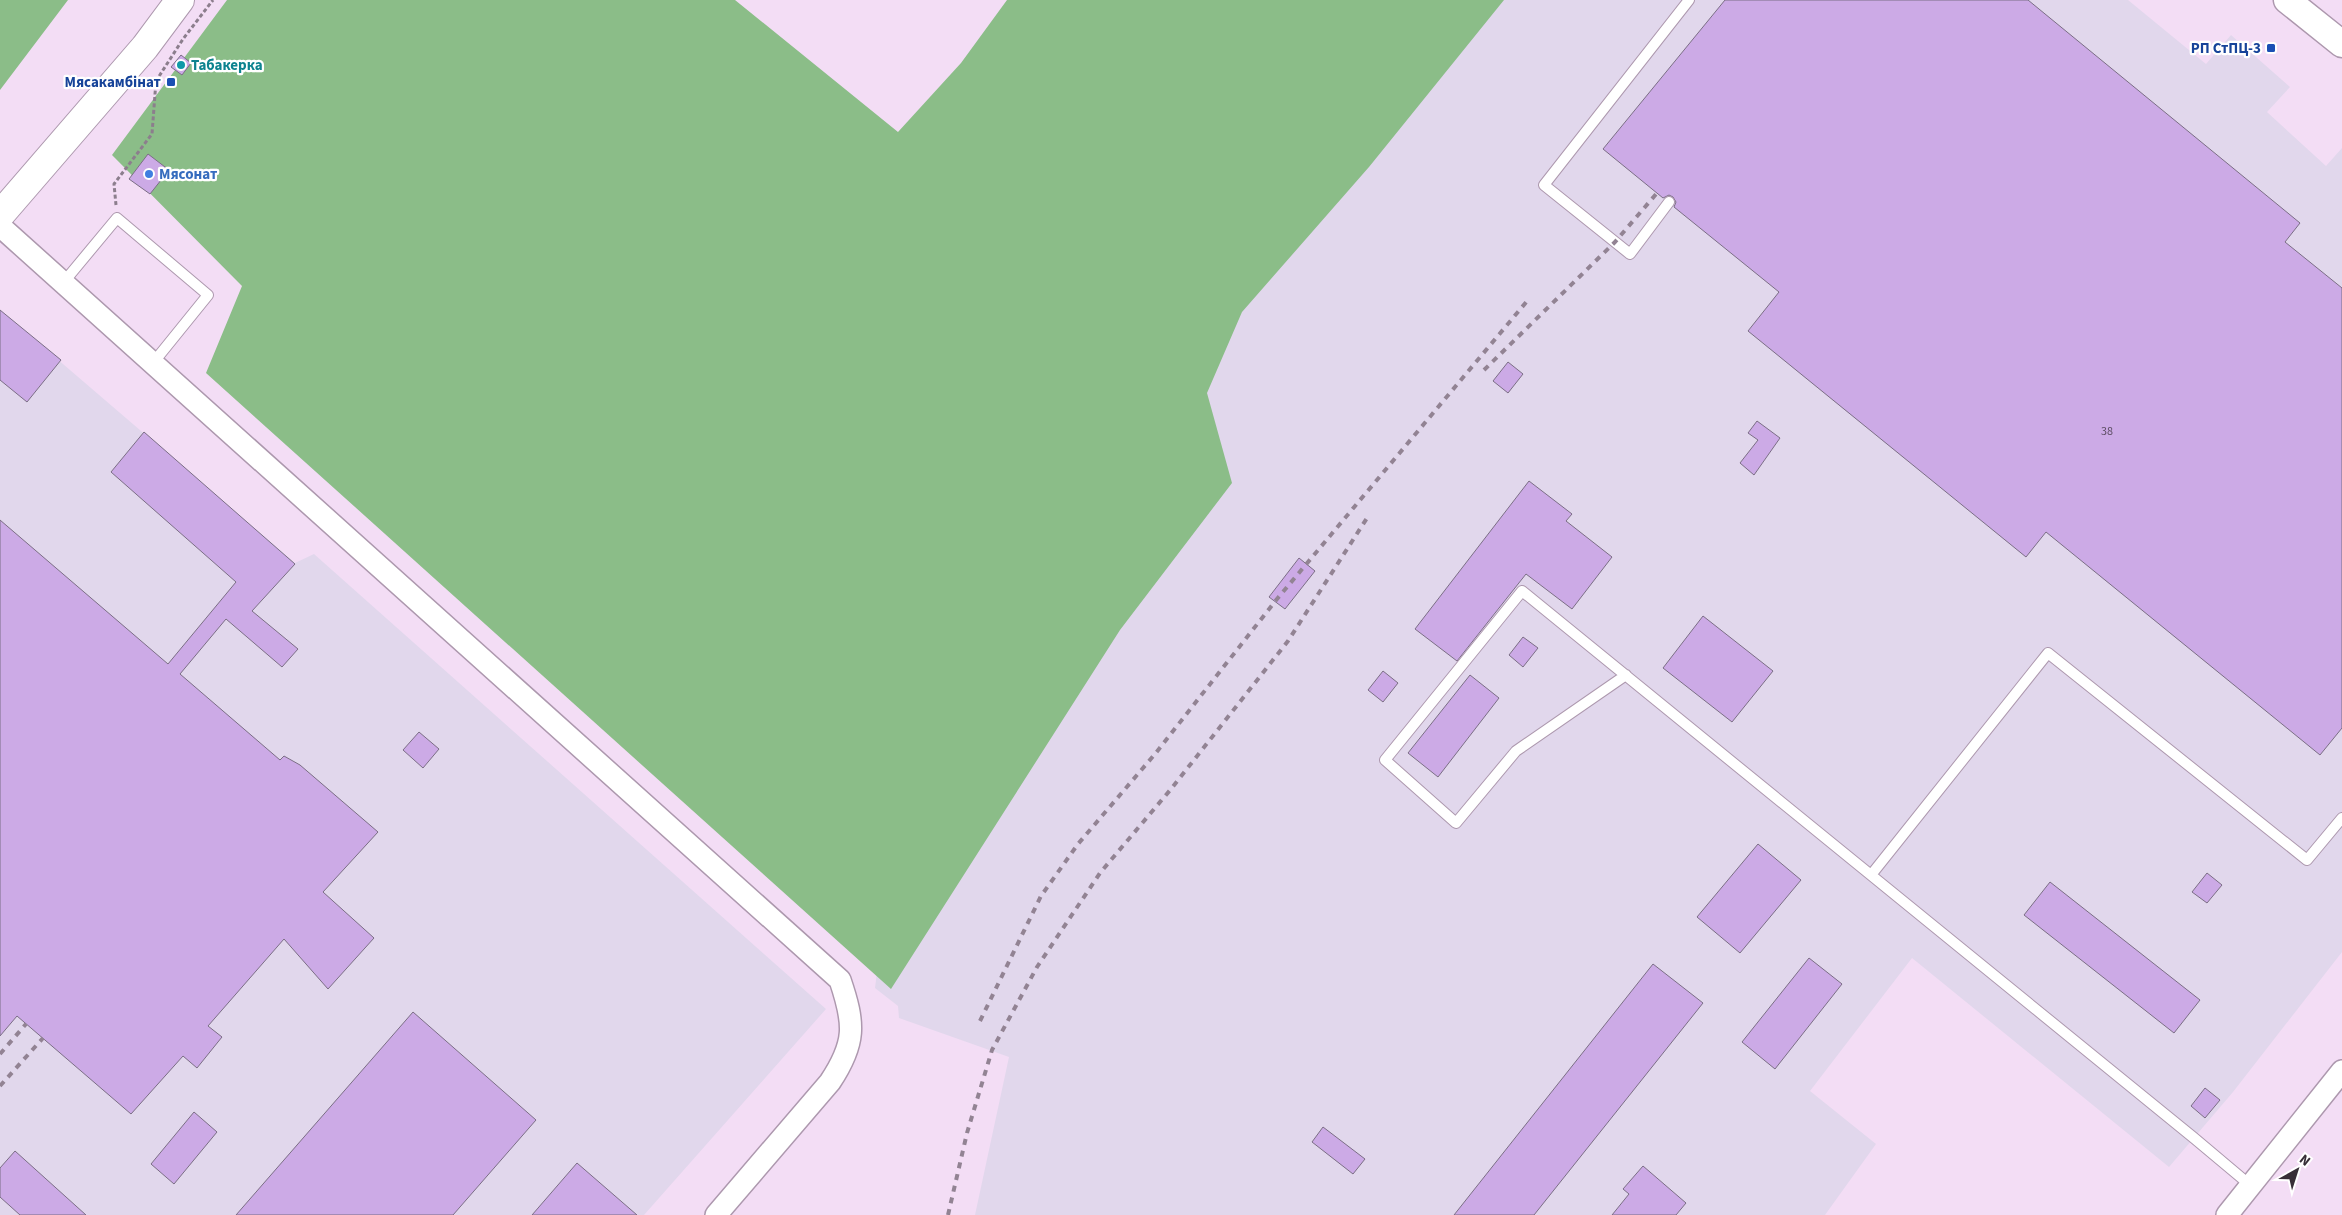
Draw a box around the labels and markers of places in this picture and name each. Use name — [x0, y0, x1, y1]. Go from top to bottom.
place label: РП СтПЦ-3 — [2191, 38, 2261, 59]
marker: РП СтПЦ-3 — [2265, 42, 2277, 54]
place label: Табакерка — [191, 55, 263, 76]
marker: Табакерка — [175, 59, 187, 71]
place label: Мясакамбінат — [64, 72, 161, 93]
marker: Мясакамбінат — [165, 76, 177, 88]
place label: Мясонат — [159, 164, 217, 185]
marker: Мясонат — [143, 168, 155, 180]

